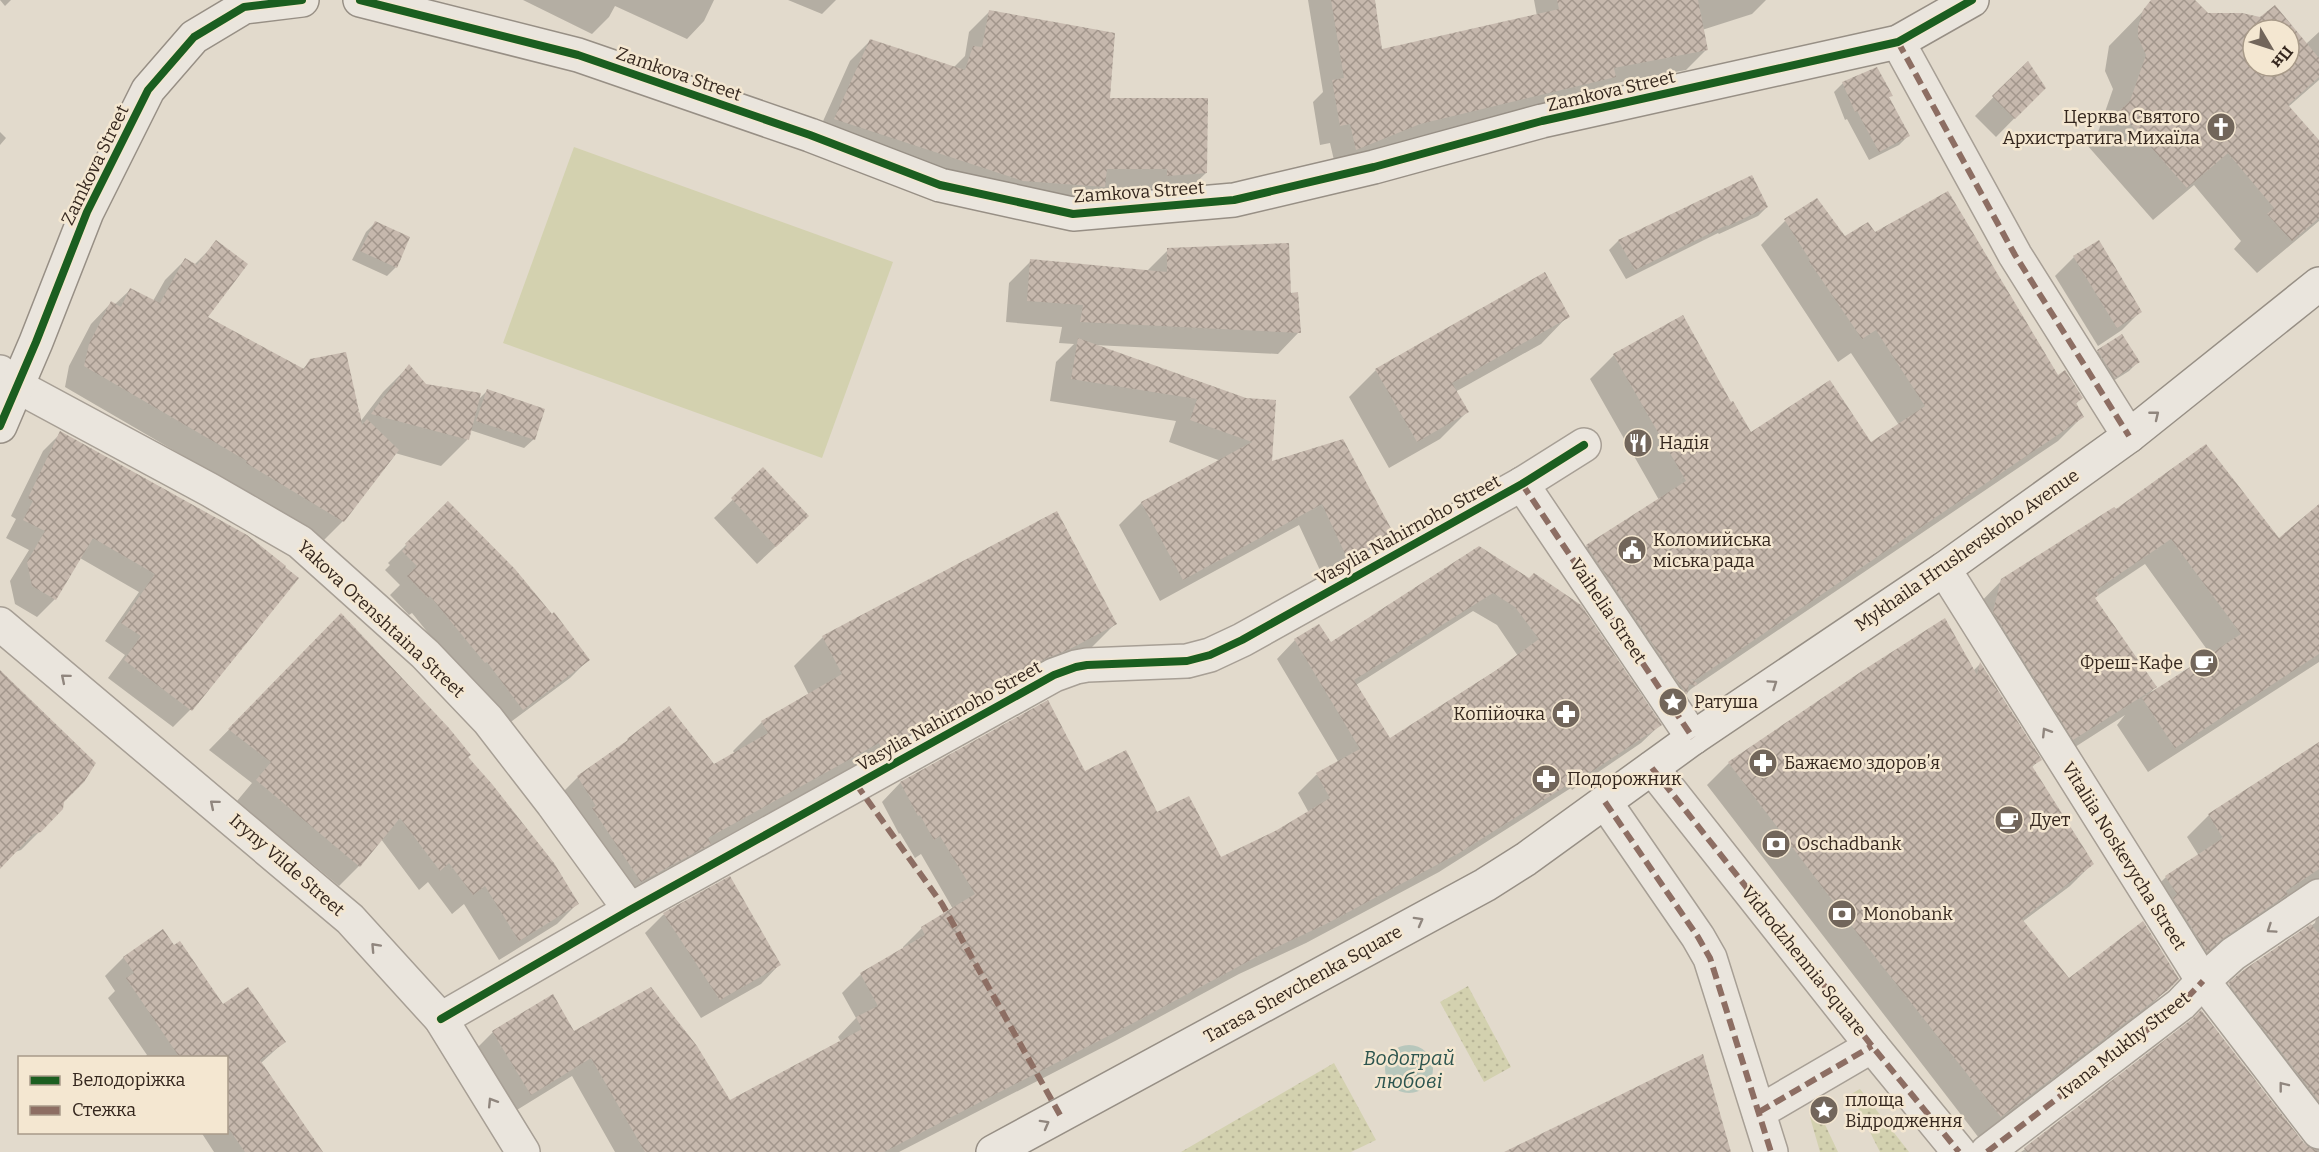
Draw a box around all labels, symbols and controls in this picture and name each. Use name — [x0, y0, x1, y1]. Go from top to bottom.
north arrow — [2241, 18, 2301, 78]
street label: Zamkova Street — [613, 42, 745, 106]
text: Пн — [2267, 42, 2297, 72]
street label: Zamkova Street — [1545, 65, 1678, 116]
street label: Zamkova Street — [56, 101, 134, 229]
place label: Церква Святого Архистратига Михаїла — [2002, 106, 2200, 149]
church icon: Церква Святого Архистратига Михаїла — [2205, 111, 2237, 143]
street label: Zamkova Street — [1073, 176, 1206, 208]
one-way arrow — [2148, 411, 2159, 422]
restaurant icon: Надія — [1622, 427, 1654, 459]
place label: Надія — [1659, 432, 1709, 454]
street label: Mykhaila Hrushevskoho Avenue — [1851, 464, 2083, 636]
street label: Vasylia Nahirnoho Street — [1312, 470, 1505, 590]
place label: Коломийська міська рада — [1653, 529, 1771, 572]
public building icon: Коломийська міська рада — [1616, 534, 1648, 566]
street label: Yakova Orenshtaina Street — [293, 536, 470, 703]
street label: Vaihelia Street — [1565, 554, 1651, 668]
cafe icon: Фреш-Кафе — [2188, 647, 2220, 679]
place label: Фреш-Кафе — [2080, 652, 2183, 674]
street label: Vasylia Nahirnoho Street — [853, 656, 1046, 776]
one-way arrow — [61, 675, 72, 686]
one-way arrow — [1766, 680, 1777, 691]
place icon: Ратуша — [1657, 686, 1689, 718]
place label: Ратуша — [1694, 691, 1758, 713]
pharmacy icon: Копійочка — [1550, 698, 1582, 730]
place label: Копійочка — [1453, 703, 1545, 725]
one-way arrow — [2042, 728, 2054, 738]
pharmacy icon: Бажаємо здоровʼя — [1747, 747, 1779, 779]
place label: Бажаємо здоровʼя — [1784, 752, 1940, 774]
street label: Vitaliia Noskevycha Street — [2057, 758, 2191, 955]
pharmacy icon: Подорожник — [1530, 763, 1562, 795]
place label: Подорожник — [1567, 768, 1682, 790]
one-way arrow — [210, 800, 221, 811]
cafe icon: Дует — [1993, 804, 2025, 836]
street label: Iryny Vilde Street — [225, 809, 349, 921]
place label: Дует — [2030, 809, 2070, 831]
bank icon: Oschadbank — [1760, 828, 1792, 860]
place label: Oschadbank — [1797, 833, 1902, 855]
street label: Vidrodzhennia Square — [1737, 882, 1871, 1040]
bank icon: Monobank — [1826, 898, 1858, 930]
place label: Monobank — [1863, 903, 1953, 925]
one-way arrow — [1413, 917, 1423, 928]
street label: Tarasa Shevchenka Square — [1200, 920, 1406, 1048]
one-way arrow — [2266, 921, 2277, 932]
one-way arrow — [371, 943, 382, 954]
street label: Ivana Mukhy Street — [2054, 986, 2195, 1103]
water label: Водограй любові — [1363, 1046, 1455, 1093]
legend — [18, 1056, 228, 1134]
text: Велодоріжка — [72, 1069, 185, 1091]
one-way arrow — [2280, 1081, 2291, 1092]
place label: площа Відродження — [1845, 1089, 1963, 1132]
place icon: площа Відродження — [1808, 1094, 1840, 1126]
one-way arrow — [488, 1098, 500, 1108]
text: Стежка — [72, 1099, 136, 1121]
one-way arrow — [1038, 1120, 1049, 1131]

